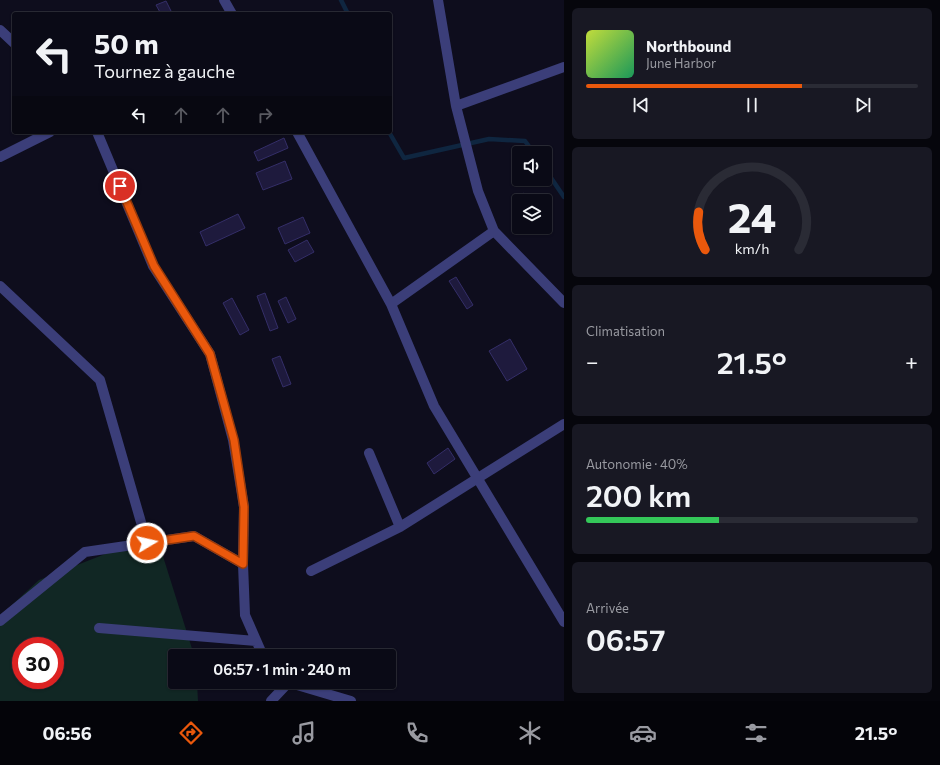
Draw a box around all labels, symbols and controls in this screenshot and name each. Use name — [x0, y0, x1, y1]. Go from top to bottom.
text: 50 m — [94, 26, 159, 60]
icon: left — [28, 28, 80, 80]
text: Northbound — [646, 37, 731, 55]
text: June Harbor — [646, 55, 716, 71]
text: Tournez à gauche — [94, 60, 235, 82]
icon: previous — [630, 94, 652, 116]
icon: pause — [741, 94, 763, 116]
icon: next — [852, 94, 874, 116]
icon: left — [128, 104, 150, 126]
icon: ahead — [170, 104, 192, 126]
icon: ahead — [212, 104, 234, 126]
icon: right — [254, 104, 276, 126]
map controls — [512, 146, 552, 234]
button: sound — [512, 146, 552, 186]
pin — [103, 169, 137, 203]
icon: arrive — [109, 175, 131, 197]
text: 24 — [728, 191, 776, 242]
button: layers — [512, 194, 552, 234]
text: km/h — [735, 238, 769, 256]
text: Climatisation — [586, 323, 665, 339]
text: 21.5° — [717, 343, 787, 380]
text: − — [586, 348, 599, 375]
text: + — [905, 348, 918, 375]
text: Autonomie · 40% — [586, 456, 688, 472]
text: 200 km — [586, 476, 691, 513]
position arrow — [126, 522, 168, 564]
text: Arrivée — [586, 600, 629, 616]
text: 06:57 — [586, 620, 666, 657]
speed limit sign: 30 — [12, 637, 64, 689]
text: 06:57 · 1 min · 240 m — [213, 660, 351, 678]
icon: directions — [177, 719, 205, 747]
icon: music — [290, 719, 318, 747]
icon: phone — [403, 719, 431, 747]
icon: climate — [516, 719, 544, 747]
icon: car — [629, 719, 657, 747]
icon: filters — [742, 719, 770, 747]
text: 06:56 — [42, 722, 92, 744]
text: 21.5° — [855, 722, 897, 744]

